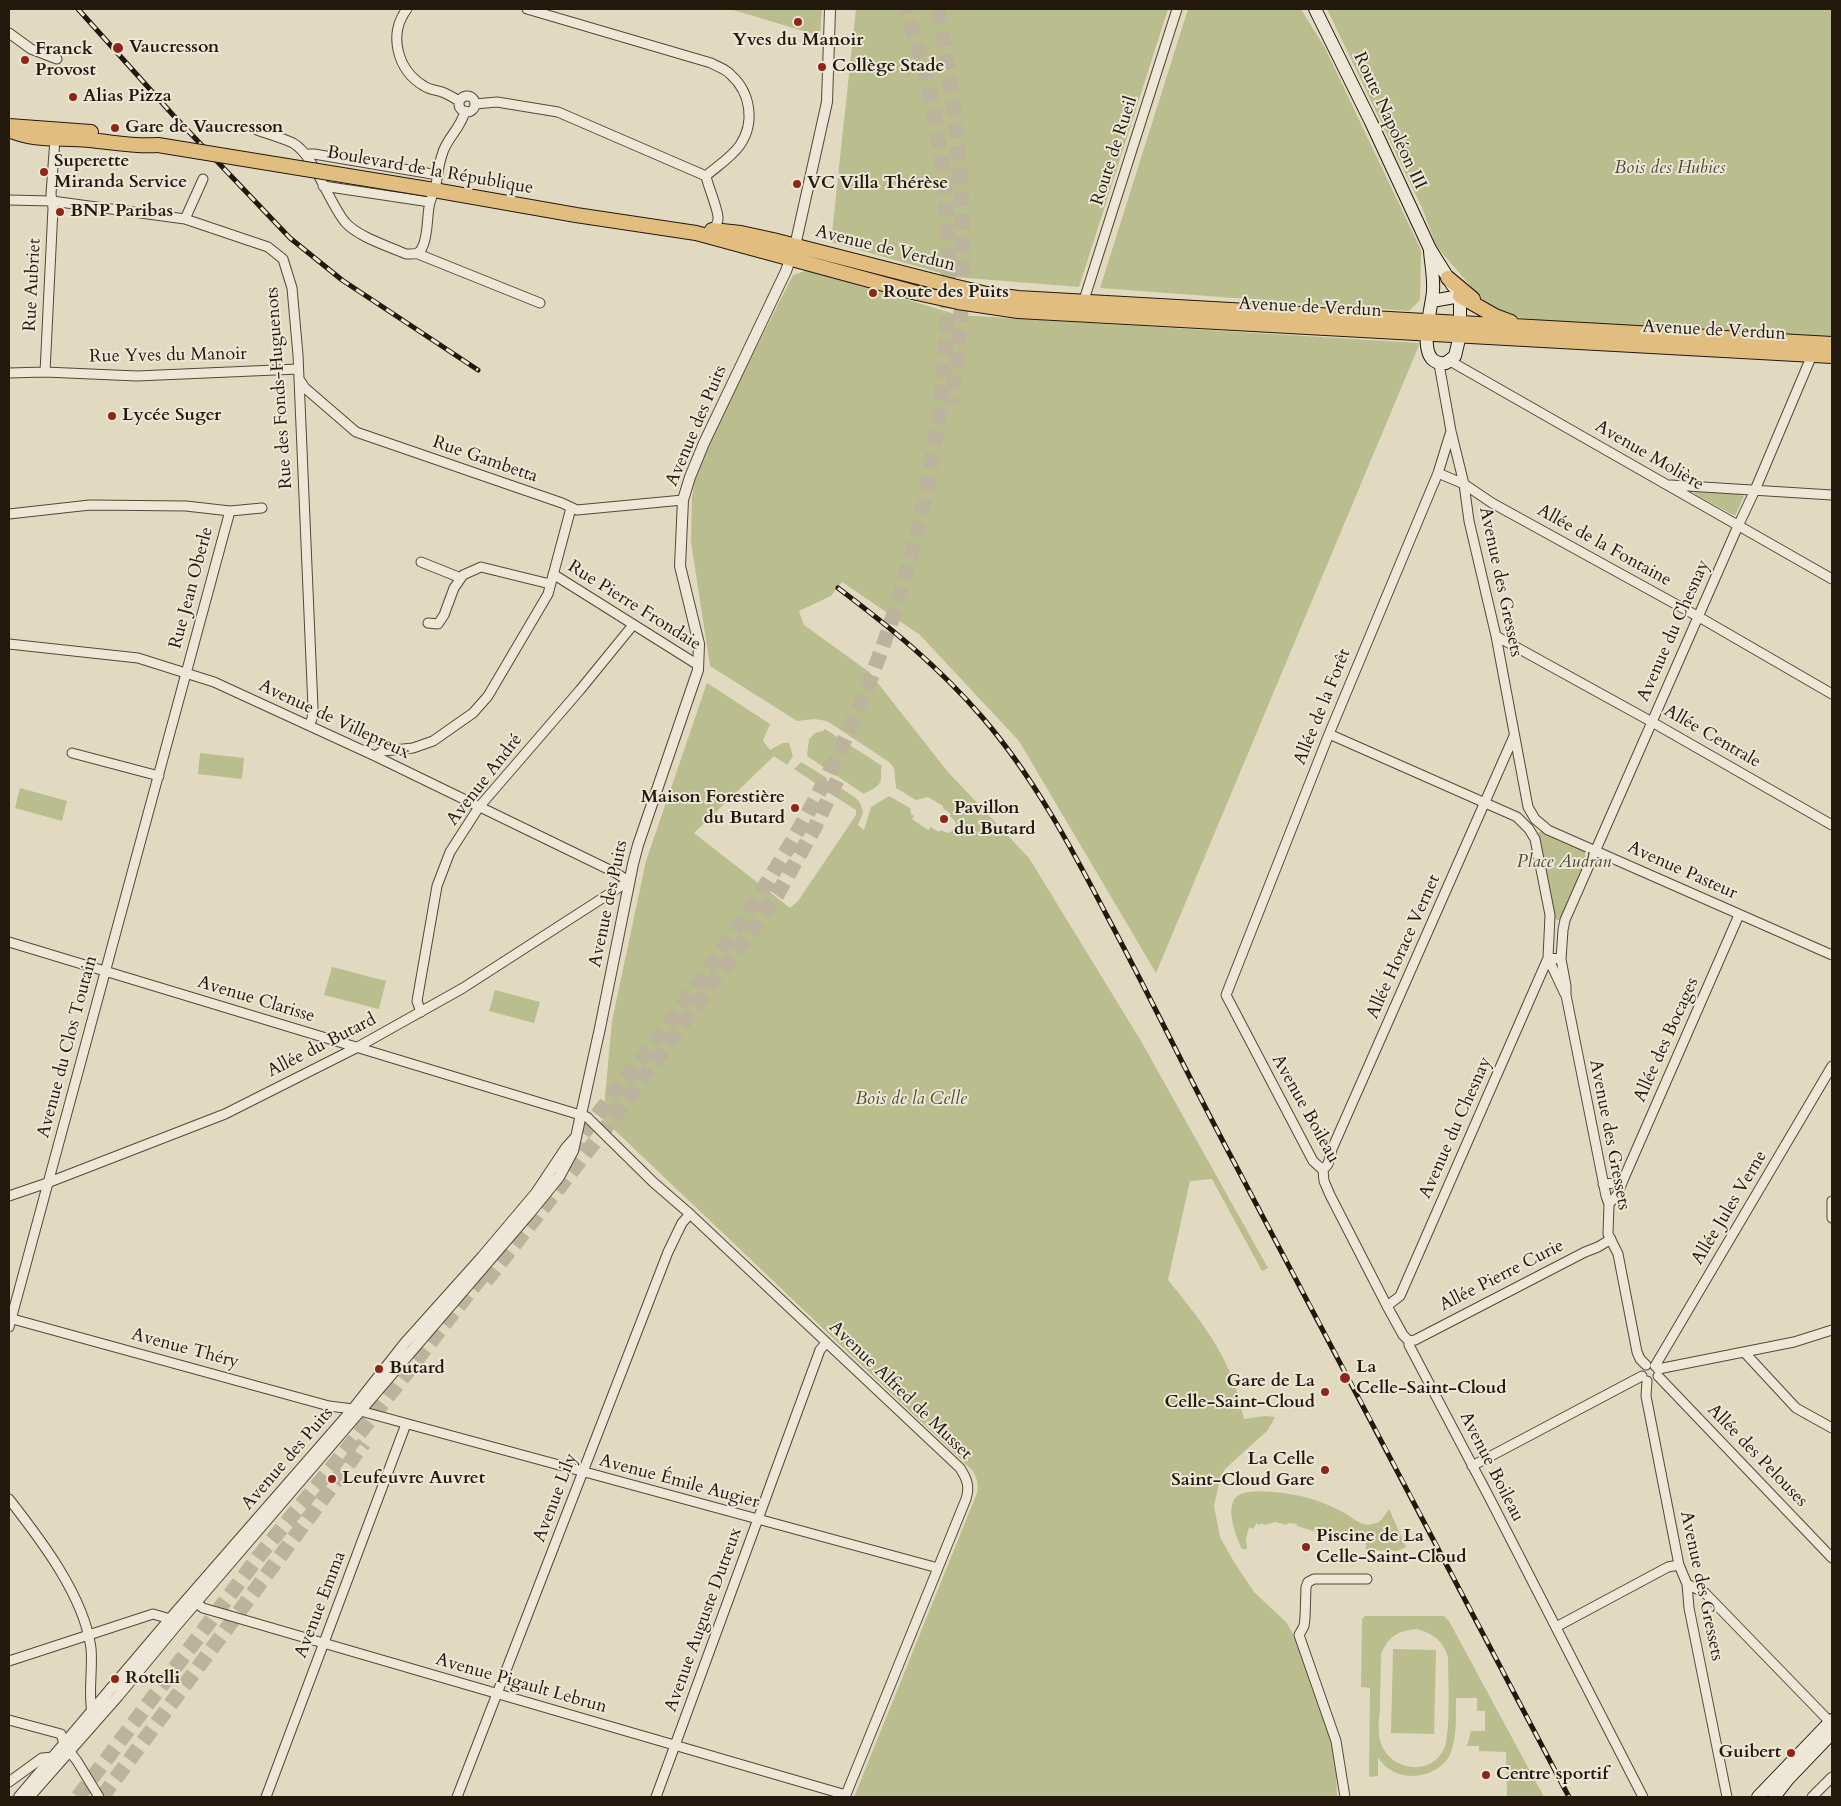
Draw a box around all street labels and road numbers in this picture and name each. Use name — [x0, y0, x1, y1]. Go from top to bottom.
street label: Route Napoléon III — [1348, 49, 1430, 193]
street label: Route de Rueil — [1087, 94, 1143, 208]
street label: Boulevard de la République — [325, 142, 535, 200]
street label: Avenue de Verdun — [813, 221, 957, 277]
street label: Rue Aubriet — [20, 238, 46, 332]
street label: Rue des Fonds-Huguenots — [262, 286, 298, 490]
street label: Avenue de Verdun — [1238, 293, 1382, 323]
street label: Avenue de Verdun — [1642, 316, 1786, 346]
street label: Rue Yves du Manoir — [89, 344, 247, 368]
street label: Avenue des Puits — [662, 362, 732, 490]
street label: Avenue Molière — [1591, 416, 1707, 496]
street label: Rue Gambetta — [430, 432, 540, 488]
street label: Allée de la Fontaine — [1533, 500, 1675, 592]
street label: Avenue des Gressets — [1474, 505, 1526, 659]
street label: Rue Jean Oberle — [165, 525, 219, 651]
street label: Rue Pierre Frondaie — [564, 556, 704, 656]
street label: Avenue du Chesnay — [1633, 557, 1715, 705]
street label: Allée de la Forêt — [1290, 646, 1356, 768]
street label: Avenue de Villepreux — [255, 675, 413, 765]
street label: Allée Centrale — [1660, 701, 1764, 773]
street label: Avenue André — [442, 730, 528, 830]
street label: Avenue Pasteur — [1624, 837, 1740, 905]
street label: Avenue des Puits — [585, 839, 633, 969]
street label: Allée Horace Vernet — [1363, 872, 1445, 1022]
street label: Avenue du Clos Toutain — [33, 953, 103, 1141]
street label: Avenue Clarisse — [195, 972, 317, 1028]
street label: Allée des Bocages — [1630, 974, 1704, 1106]
street label: Allée du Butard — [264, 1009, 380, 1083]
street label: Avenue Boileau — [1266, 1051, 1344, 1167]
street label: Avenue du Chesnay — [1415, 1054, 1497, 1202]
street label: Avenue des Gressets — [1584, 1058, 1634, 1212]
street label: Allée Jules Verne — [1687, 1147, 1773, 1269]
street label: Allée Pierre Curie — [1436, 1235, 1568, 1317]
street label: Avenue Alfred de Musset — [824, 1317, 976, 1465]
street label: Avenue Théry — [129, 1324, 241, 1374]
street label: Allée des Pelouses — [1702, 1400, 1812, 1512]
street label: Avenue des Puits — [237, 1403, 339, 1515]
street label: Avenue Boileau — [1454, 1408, 1528, 1526]
street label: Avenue Émile Augier — [597, 1450, 761, 1514]
street label: Avenue Lily — [529, 1451, 583, 1545]
street label: Avenue des Gressets — [1675, 1509, 1727, 1663]
street label: Avenue Auguste Dutreux — [661, 1525, 747, 1715]
street label: Avenue Emma — [291, 1549, 351, 1661]
street label: Avenue Pigault Lebrun — [433, 1649, 609, 1719]

